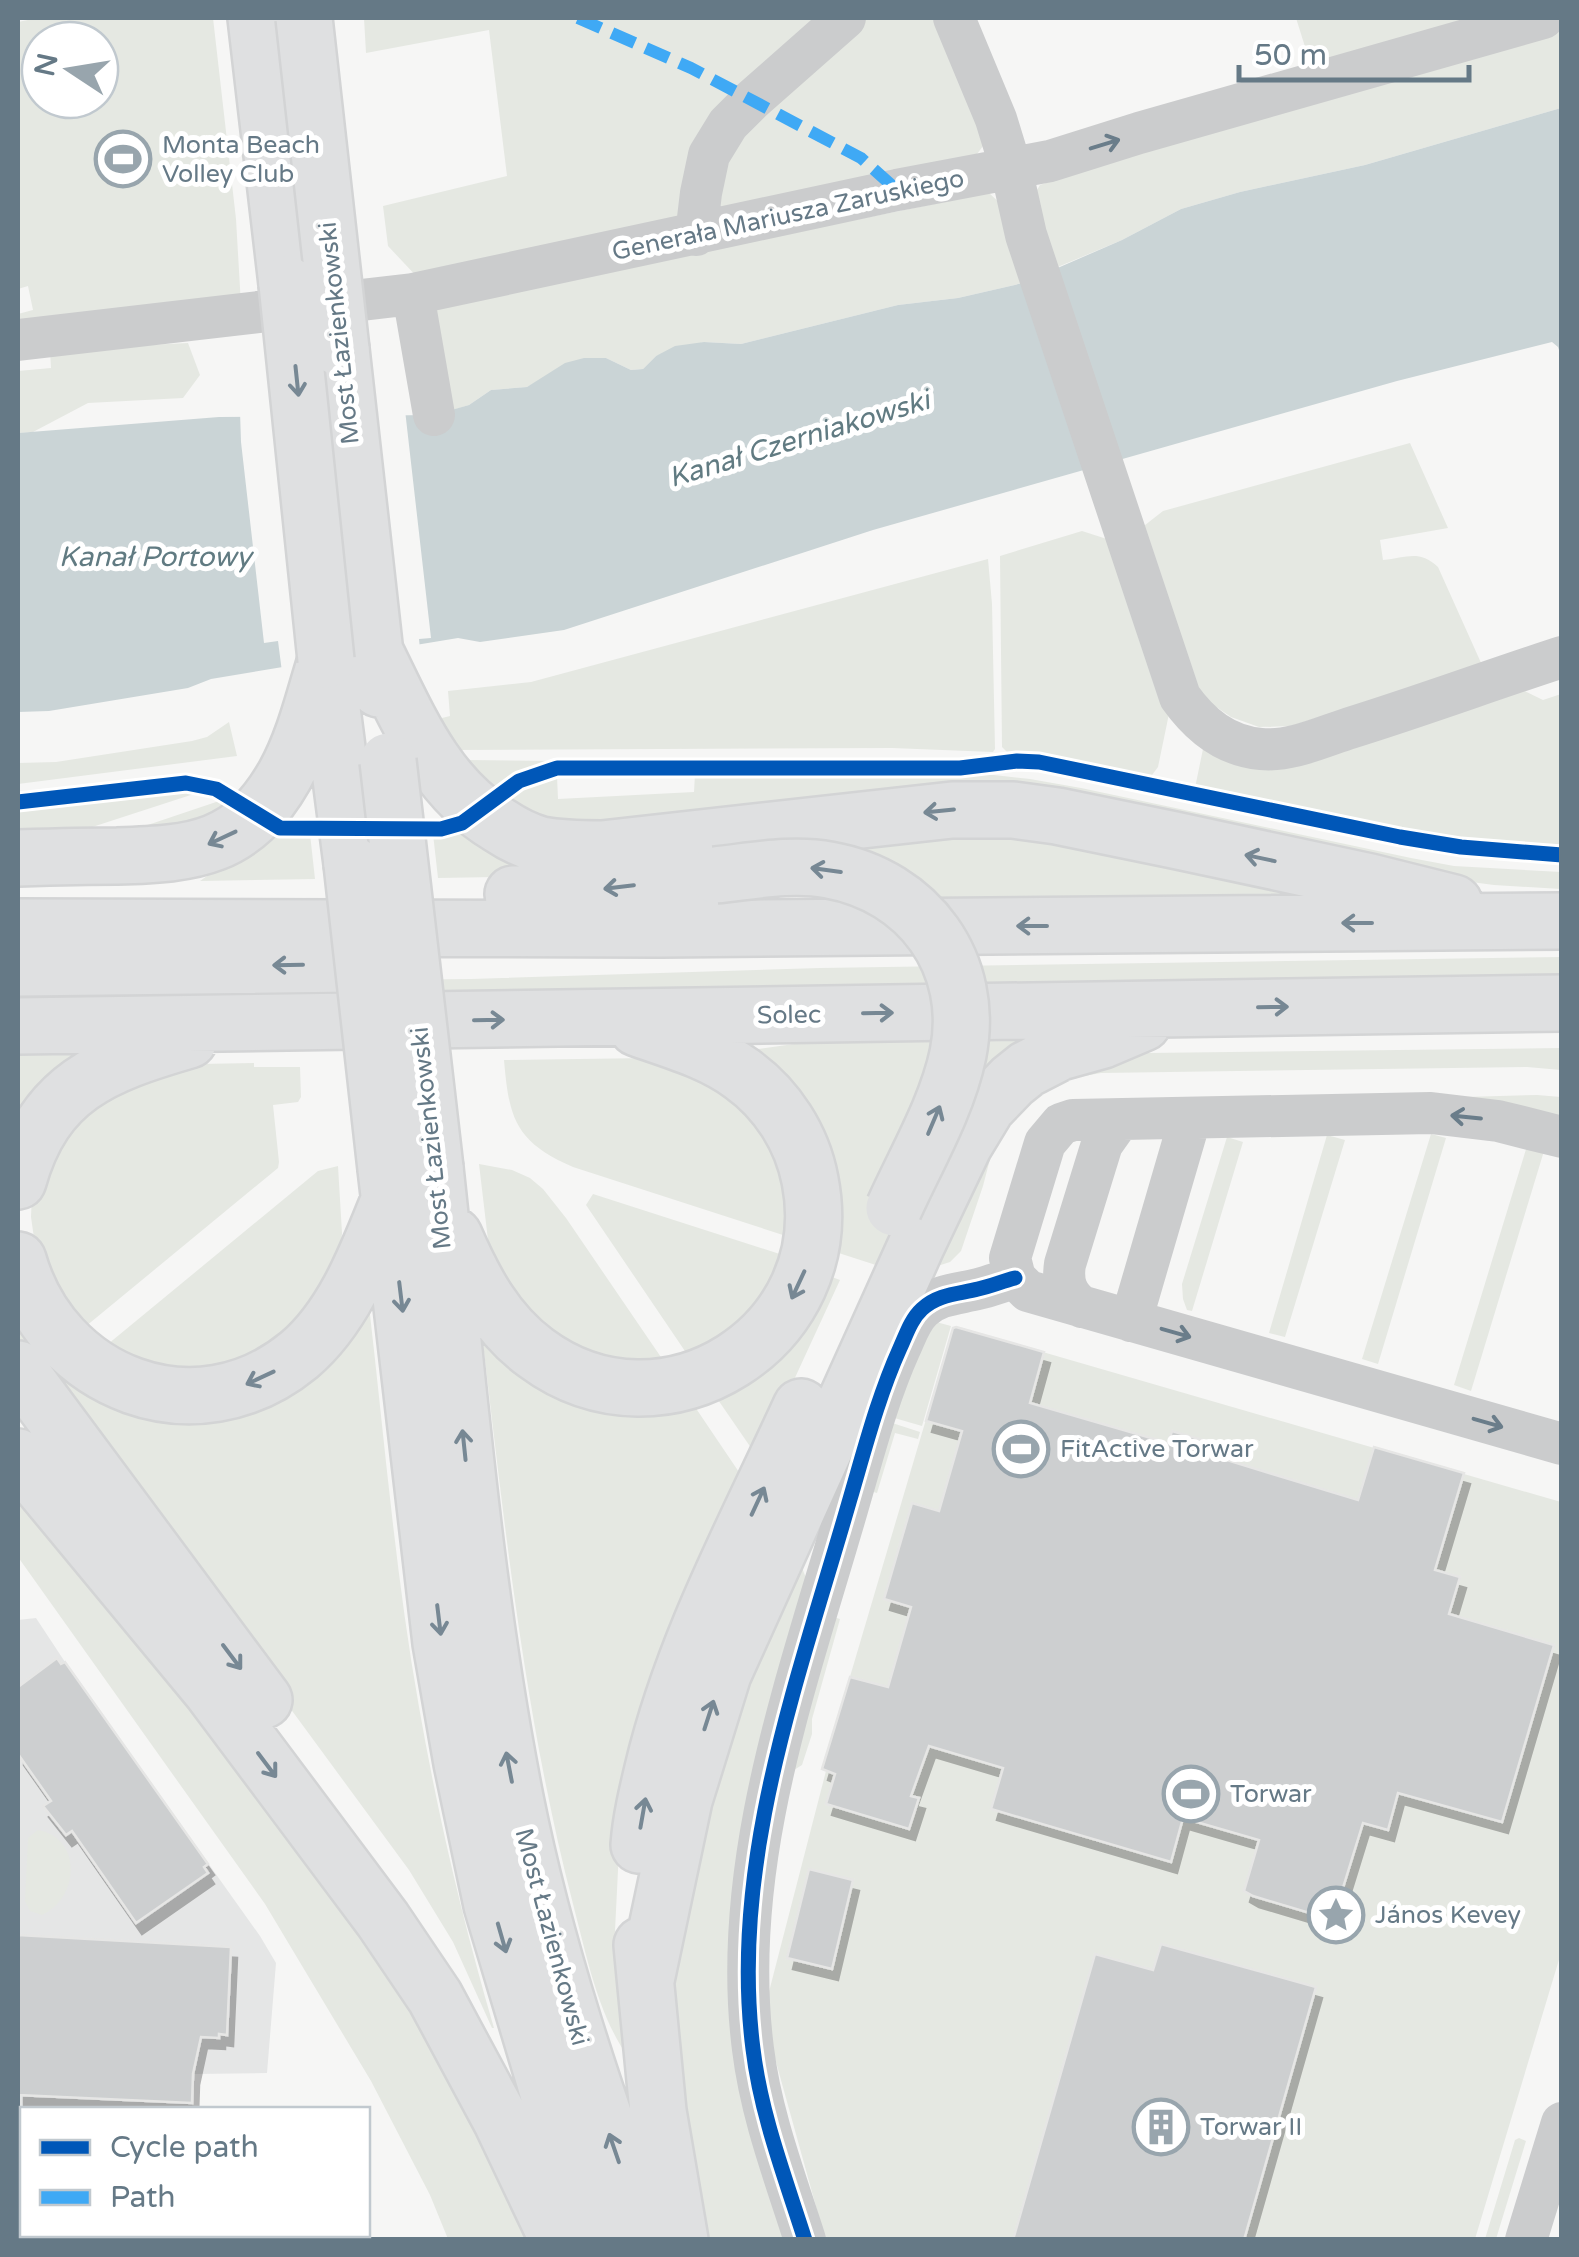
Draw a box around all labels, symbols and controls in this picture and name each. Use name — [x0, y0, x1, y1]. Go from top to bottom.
north arrow — [20, 20, 120, 120]
scale bar — [1239, 20, 1469, 82]
text: 50 m — [1254, 37, 1327, 74]
text: N — [28, 50, 65, 80]
sports icon: Monta Beach Volley Club — [93, 129, 153, 189]
place label: Monta Beach Volley Club — [162, 130, 320, 189]
one-way arrow — [1089, 133, 1121, 151]
street label: Generała Mariusza Zaruskiego — [609, 163, 967, 267]
street label: Most Łazienkowski — [312, 220, 366, 446]
one-way arrow — [288, 365, 307, 397]
water label: Kanał Czerniakowski — [664, 382, 937, 495]
water label: Kanał Portowy — [59, 540, 254, 574]
one-way arrow — [924, 802, 956, 821]
one-way arrow — [208, 830, 238, 849]
one-way arrow — [1245, 848, 1277, 866]
one-way arrow — [811, 861, 843, 879]
one-way arrow — [603, 878, 635, 897]
one-way arrow — [1342, 914, 1374, 932]
one-way arrow — [1017, 916, 1050, 936]
one-way arrow — [272, 956, 304, 974]
one-way arrow — [1257, 998, 1289, 1017]
street label: Solec — [757, 999, 821, 1031]
one-way arrow — [860, 1004, 893, 1022]
one-way arrow — [473, 1010, 505, 1029]
street label: Most Łazienkowski — [404, 1025, 458, 1251]
one-way arrow — [926, 1105, 944, 1136]
one-way arrow — [1451, 1107, 1483, 1126]
one-way arrow — [788, 1270, 806, 1300]
one-way arrow — [392, 1281, 411, 1313]
one-way arrow — [1160, 1325, 1191, 1344]
one-way arrow — [246, 1369, 276, 1388]
one-way arrow — [1472, 1415, 1504, 1433]
sports icon: FitActive Torwar — [991, 1419, 1051, 1479]
one-way arrow — [454, 1430, 473, 1462]
place label: FitActive Torwar — [1060, 1434, 1254, 1464]
one-way arrow — [750, 1486, 768, 1517]
one-way arrow — [430, 1603, 448, 1636]
one-way arrow — [221, 1643, 242, 1671]
one-way arrow — [702, 1699, 720, 1731]
one-way arrow — [256, 1751, 277, 1778]
one-way arrow — [499, 1751, 518, 1784]
sports icon: Torwar — [1161, 1764, 1221, 1824]
place label: Torwar — [1230, 1779, 1312, 1809]
one-way arrow — [634, 1797, 653, 1830]
street label: Most Łazienkowski — [509, 1825, 595, 2049]
place icon: János Kevey — [1306, 1885, 1366, 1945]
place label: János Kevey — [1375, 1900, 1521, 1930]
one-way arrow — [494, 1922, 512, 1954]
building icon: Torwar II — [1131, 2097, 1191, 2157]
legend — [20, 2107, 370, 2237]
place label: Torwar II — [1200, 2112, 1302, 2142]
text: Cycle path — [110, 2129, 259, 2166]
one-way arrow — [604, 2132, 622, 2164]
text: Path — [110, 2179, 176, 2216]

